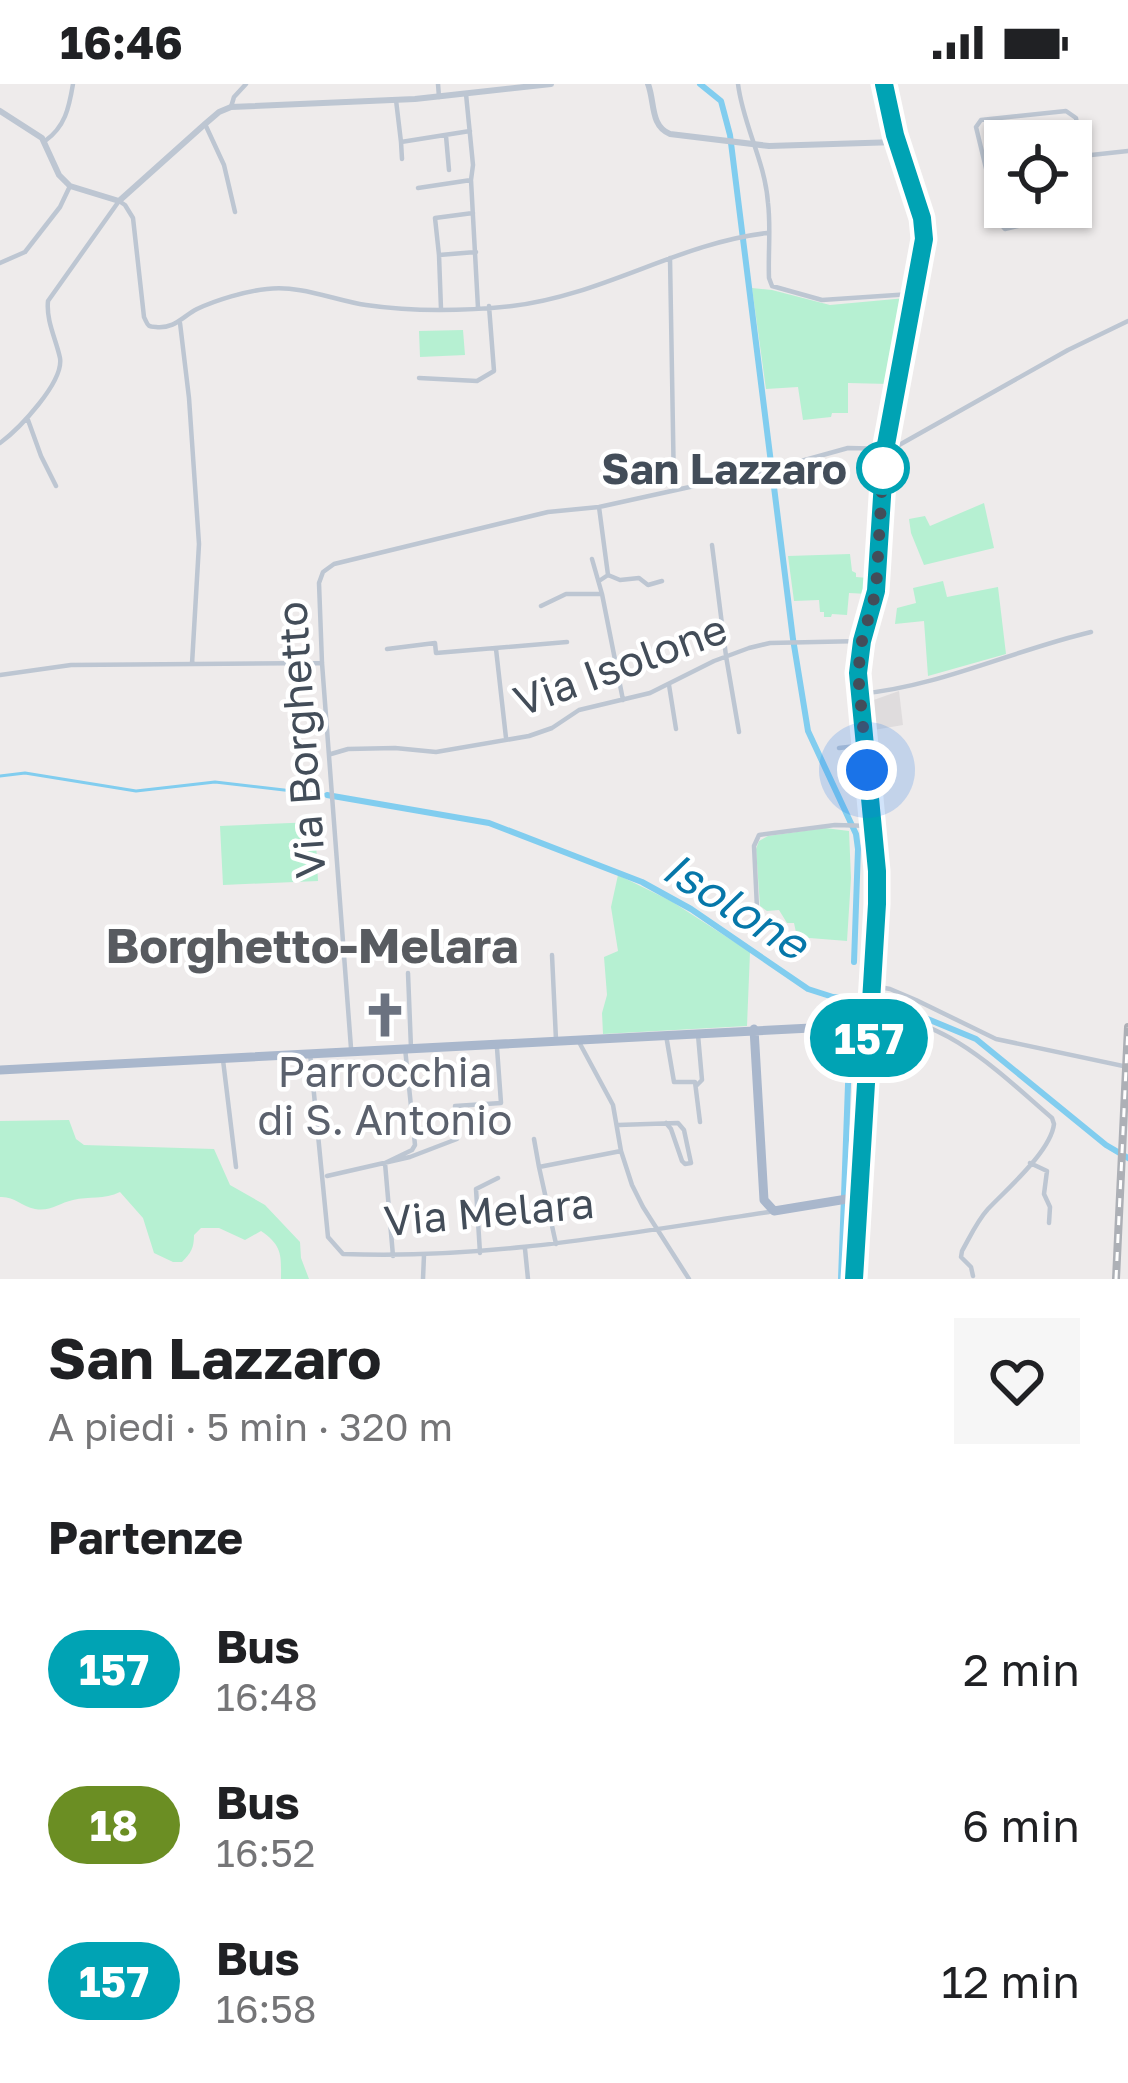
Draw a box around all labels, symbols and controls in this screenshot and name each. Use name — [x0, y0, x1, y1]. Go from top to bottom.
text: 16:46 — [60, 15, 183, 69]
map controls — [984, 120, 1092, 228]
button: locate — [984, 120, 1092, 228]
place label: San Lazzaro — [601, 443, 847, 493]
marker: San Lazzaro — [858, 443, 908, 493]
street label: Via Borghetto — [265, 600, 335, 880]
street label: Via Isolone — [507, 602, 733, 726]
your location — [837, 740, 897, 800]
water label: Isolone — [654, 840, 820, 972]
district label: Borghetto-Melara — [105, 916, 519, 974]
church icon: Parrocchia di S. Antonio — [360, 990, 410, 1040]
line badge: 157 — [800, 999, 938, 1077]
text: 157 — [834, 1013, 904, 1063]
place label: Parrocchia di S. Antonio — [258, 1046, 512, 1144]
street label: Via Melara — [382, 1177, 596, 1245]
button: heart — [954, 1318, 1080, 1444]
text: San Lazzaro — [48, 1323, 381, 1392]
text: A piedi · 5 min · 320 m — [48, 1403, 453, 1450]
text: Partenze — [48, 1510, 243, 1564]
text: Bus — [216, 1619, 300, 1673]
text: 2 min — [963, 1642, 1080, 1696]
text: 157 — [79, 1644, 149, 1694]
text: 16:48 — [216, 1673, 318, 1720]
text: Bus — [216, 1775, 300, 1829]
text: 6 min — [962, 1798, 1080, 1852]
text: 18 — [90, 1800, 138, 1850]
text: 16:52 — [216, 1829, 315, 1876]
text: Bus — [216, 1931, 300, 1985]
text: 12 min — [941, 1954, 1080, 2008]
text: 157 — [79, 1956, 149, 2006]
text: 16:58 — [216, 1985, 317, 2032]

